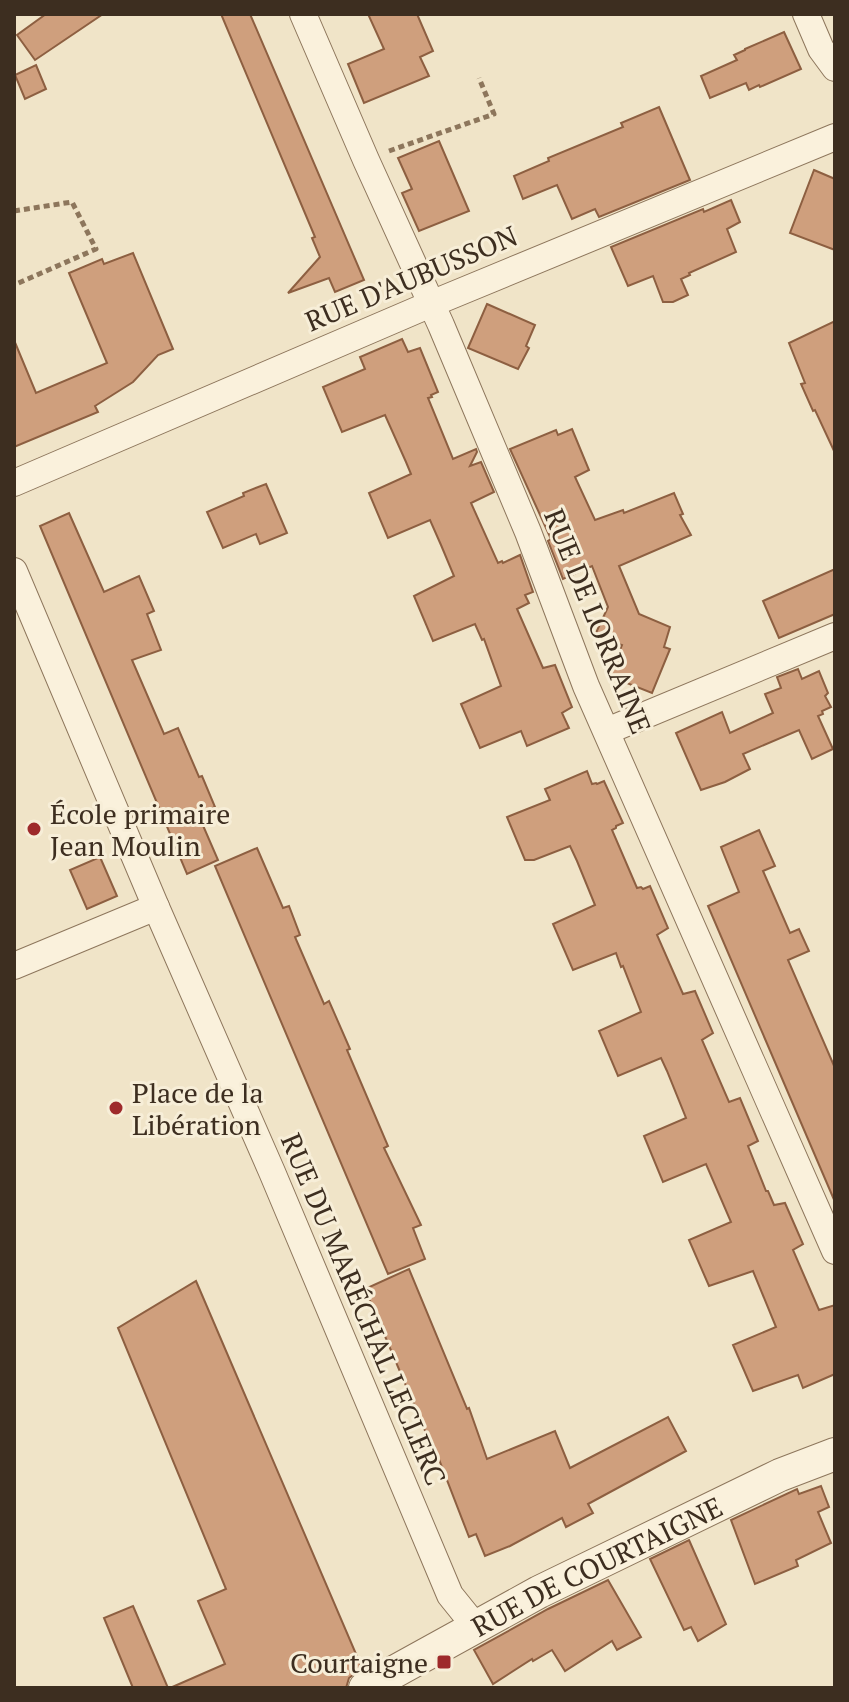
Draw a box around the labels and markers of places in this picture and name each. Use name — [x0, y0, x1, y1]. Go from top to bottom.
place label: École primaire Jean Moulin — [50, 795, 230, 864]
marker: École primaire Jean Moulin — [25, 820, 43, 838]
place label: Place de la Libération — [132, 1074, 264, 1143]
marker: Place de la Libération — [107, 1099, 125, 1117]
place label: Courtaigne — [290, 1644, 428, 1681]
marker: Courtaigne — [435, 1653, 453, 1671]

